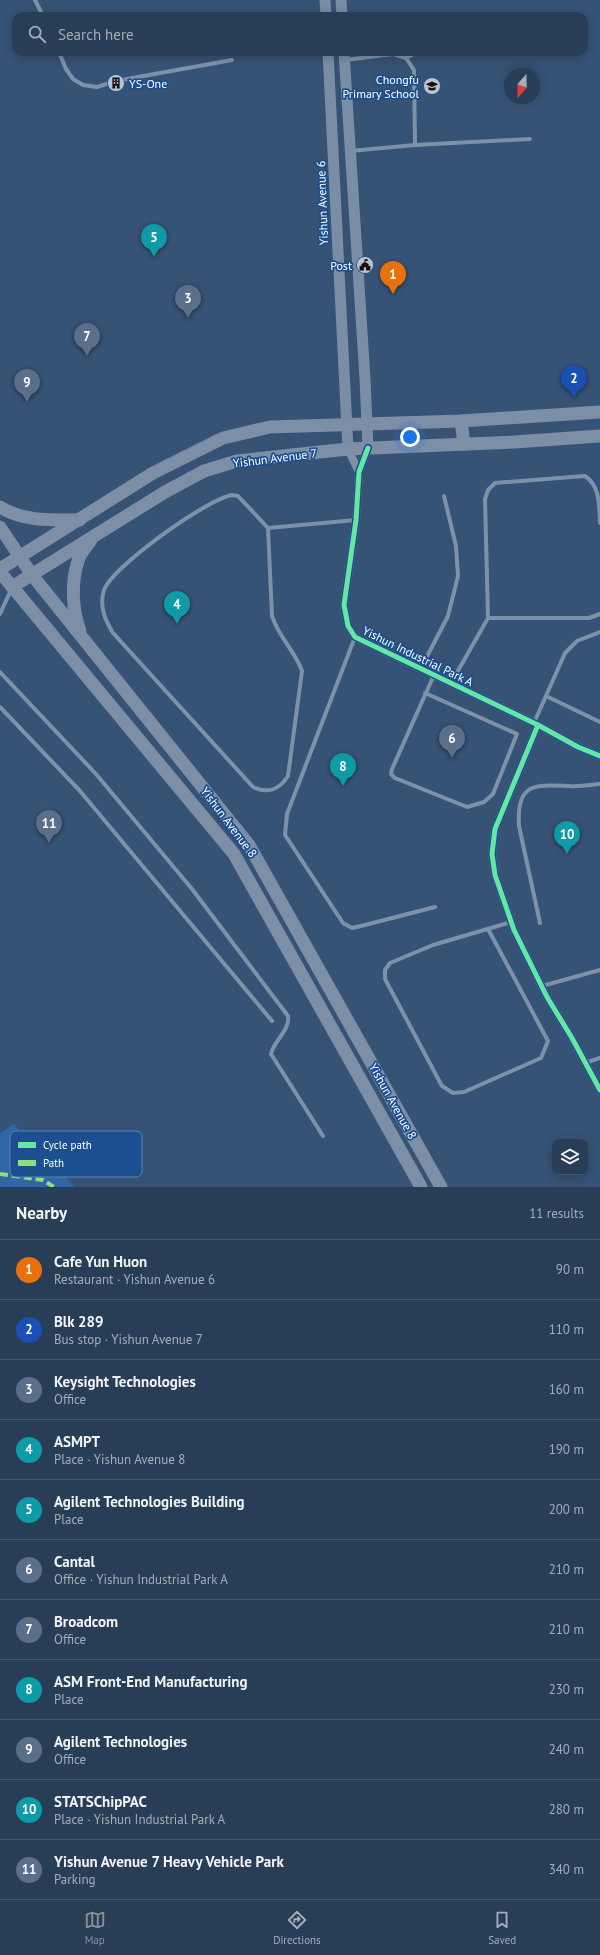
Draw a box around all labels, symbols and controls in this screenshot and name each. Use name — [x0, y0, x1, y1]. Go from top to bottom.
search box — [12, 12, 588, 56]
icon: search — [26, 23, 48, 45]
text: Search here — [58, 25, 134, 44]
north arrow — [504, 68, 540, 104]
place label: Chongfu Primary School — [343, 72, 419, 101]
building icon: YS-One — [106, 73, 126, 93]
place label: YS-One — [129, 76, 167, 91]
school or university icon: Chongfu Primary School — [422, 76, 442, 96]
street label: Yishun Avenue 6 — [313, 160, 331, 246]
pin: 5 — [141, 224, 167, 257]
public building icon: Post — [355, 255, 375, 275]
place label: Post — [330, 258, 352, 273]
pin: 1 — [380, 261, 406, 294]
pin: 3 — [175, 285, 201, 318]
pin: 7 — [74, 323, 100, 356]
pin: 2 — [561, 365, 587, 398]
pin: 9 — [14, 369, 40, 402]
your location — [400, 427, 420, 447]
street label: Yishun Avenue 7 — [232, 445, 318, 471]
pin: 4 — [164, 591, 190, 624]
street label: Yishun Industrial Park A — [360, 623, 476, 689]
pin: 6 — [439, 725, 465, 758]
pin: 8 — [330, 753, 356, 786]
street label: Yishun Avenue 8 — [198, 784, 260, 860]
pin: 11 — [36, 810, 62, 843]
pin: 10 — [554, 821, 580, 854]
street label: Yishun Avenue 8 — [366, 1060, 420, 1142]
legend — [10, 1131, 142, 1177]
text: Cycle path — [43, 1138, 92, 1152]
map controls — [552, 1139, 588, 1175]
button: layers — [552, 1139, 588, 1175]
text: Path — [43, 1156, 64, 1170]
text: Nearby — [16, 1202, 67, 1224]
text: 11 results — [529, 1205, 584, 1222]
text: Cafe Yun Huon — [54, 1252, 147, 1271]
text: 1 — [25, 1261, 33, 1278]
text: 90 m — [556, 1261, 584, 1278]
text: Restaurant · Yishun Avenue 6 — [54, 1271, 215, 1288]
text: Blk 289 — [54, 1312, 104, 1331]
text: 2 — [25, 1321, 33, 1338]
text: 110 m — [549, 1321, 584, 1338]
text: Bus stop · Yishun Avenue 7 — [54, 1331, 203, 1348]
text: Keysight Technologies — [54, 1372, 196, 1391]
text: 3 — [25, 1381, 33, 1398]
text: 160 m — [549, 1381, 584, 1398]
text: Office — [54, 1391, 86, 1408]
text: ASMPT — [54, 1432, 100, 1451]
text: 4 — [25, 1441, 33, 1458]
text: 190 m — [549, 1441, 584, 1458]
text: Place · Yishun Avenue 8 — [54, 1451, 185, 1468]
text: Agilent Technologies Building — [54, 1492, 245, 1511]
text: 5 — [25, 1501, 33, 1518]
text: 200 m — [549, 1501, 584, 1518]
text: Place — [54, 1511, 84, 1528]
text: Cantal — [54, 1552, 95, 1571]
text: 6 — [25, 1561, 33, 1578]
text: 210 m — [549, 1561, 584, 1578]
text: Office · Yishun Industrial Park A — [54, 1571, 228, 1588]
text: Broadcom — [54, 1612, 118, 1631]
text: 7 — [25, 1621, 33, 1638]
text: 210 m — [549, 1621, 584, 1638]
text: Office — [54, 1631, 86, 1648]
text: ASM Front-End Manufacturing — [54, 1672, 247, 1691]
text: 8 — [25, 1681, 33, 1698]
text: 230 m — [549, 1681, 584, 1698]
text: Place — [54, 1691, 84, 1708]
text: Agilent Technologies — [54, 1732, 187, 1751]
text: 9 — [25, 1741, 33, 1758]
text: 240 m — [549, 1741, 584, 1758]
text: Office — [54, 1751, 86, 1768]
text: STATSChipPAC — [54, 1792, 147, 1811]
text: 10 — [22, 1801, 36, 1818]
text: 280 m — [549, 1801, 584, 1818]
text: Place · Yishun Industrial Park A — [54, 1811, 225, 1828]
text: Yishun Avenue 7 Heavy Vehicle Park — [54, 1852, 284, 1871]
text: 11 — [22, 1861, 36, 1878]
text: 340 m — [549, 1861, 584, 1878]
text: Parking — [54, 1871, 95, 1888]
tab: Map — [84, 1909, 106, 1947]
tab: Directions — [273, 1909, 321, 1947]
tab: Saved — [488, 1909, 516, 1947]

